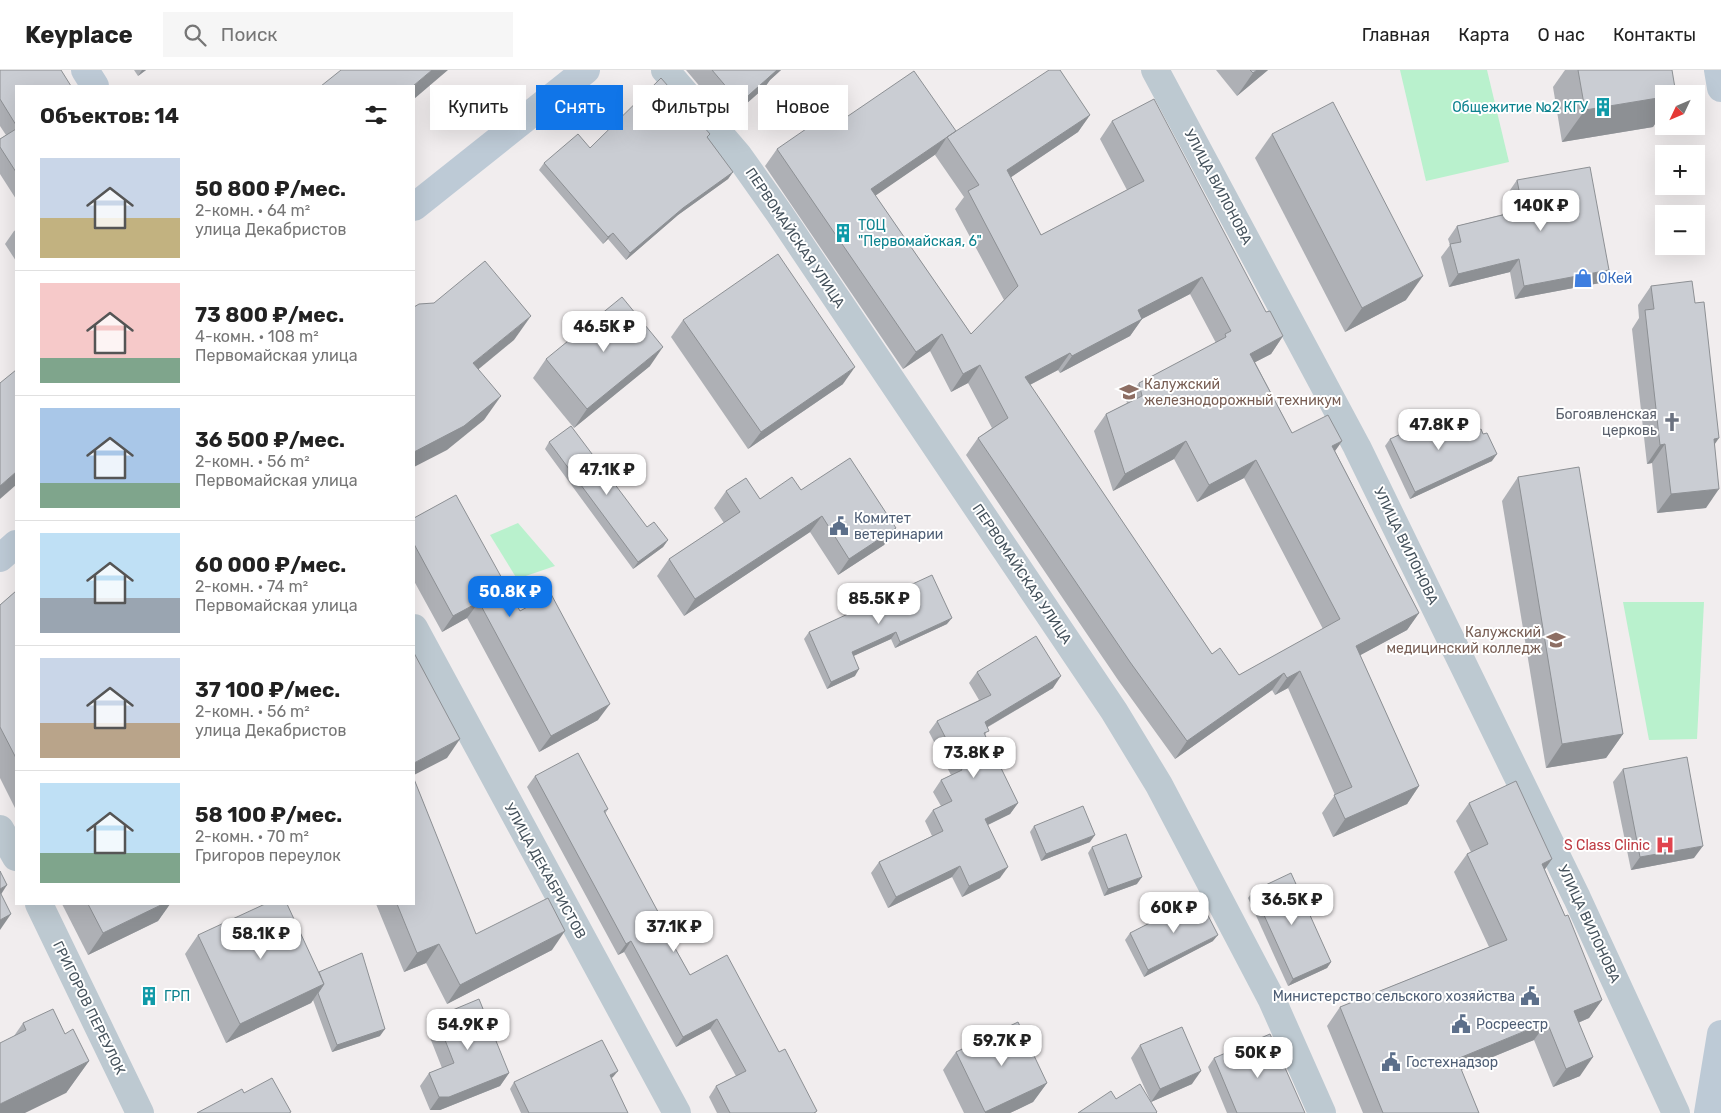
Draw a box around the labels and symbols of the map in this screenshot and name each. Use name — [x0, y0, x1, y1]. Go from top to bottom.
north arrow — [1655, 85, 1705, 135]
building icon: Общежитие №2 КГУ — [1592, 96, 1614, 118]
place label: Общежитие №2 КГУ — [1452, 99, 1589, 116]
street label: УЛИЦА ВИЛОНОВА — [1180, 126, 1256, 248]
street label: ПЕРВОМАЙСКАЯ УЛИЦА — [742, 164, 849, 312]
pin: 140K ₽ — [1500, 190, 1582, 232]
place label: ТОЦ "Первомайская, 6" — [858, 217, 982, 250]
building icon: ТОЦ "Первомайская, 6" — [832, 222, 854, 244]
shop icon: ОКей — [1572, 267, 1594, 289]
place label: ОКей — [1598, 270, 1632, 287]
pin: 46.5K ₽ — [558, 310, 650, 353]
place label: Калужский железнодорожный техникум — [1144, 376, 1341, 409]
school or university icon: Калужский железнодорожный техникум — [1118, 381, 1140, 403]
place label: Богоявленская церковь — [1556, 406, 1657, 439]
pin: 47.8K ₽ — [1393, 408, 1485, 451]
church icon: Богоявленская церковь — [1661, 411, 1683, 433]
pin: 47.1K ₽ — [561, 454, 653, 496]
street label: УЛИЦА ВИЛОНОВА — [1370, 485, 1442, 608]
street label: ПЕРВОМАЙСКАЯ УЛИЦА — [969, 500, 1076, 648]
place label: Комитет ветеринарии — [854, 510, 943, 543]
public building icon: Комитет ветеринарии — [828, 515, 850, 537]
pin: 50.8K ₽ — [464, 576, 556, 618]
pin: 85.5K ₽ — [833, 582, 925, 625]
place label: Калужский медицинский колледж — [1387, 624, 1541, 657]
school or university icon: Калужский медицинский колледж — [1545, 629, 1567, 651]
pin: 73.8K ₽ — [928, 736, 1020, 779]
street label: УЛИЦА ДЕКАБРИСТОВ — [501, 800, 589, 942]
hospital icon: S Class Clinic — [1654, 834, 1676, 856]
place label: S Class Clinic — [1564, 837, 1650, 854]
street label: УЛИЦА ВИЛОНОВА — [1554, 862, 1624, 986]
pin: 36.5K ₽ — [1246, 884, 1338, 926]
pin: 60K ₽ — [1139, 892, 1209, 934]
pin: 37.1K ₽ — [628, 910, 720, 953]
pin: 58.1K ₽ — [215, 918, 307, 960]
street label: ГРИГОРОВ ПЕРЕУЛОК — [49, 938, 129, 1078]
building icon: ГРП — [138, 985, 160, 1007]
public building icon: Министерство сельского хозяйства — [1519, 985, 1541, 1007]
place label: ГРП — [164, 988, 190, 1005]
place label: Министерство сельского хозяйства — [1273, 988, 1515, 1005]
pin: 54.9K ₽ — [422, 1008, 514, 1051]
public building icon: Росреестр — [1450, 1013, 1472, 1035]
place label: Росреестр — [1476, 1016, 1548, 1033]
pin: 59.7K ₽ — [956, 1024, 1048, 1067]
pin: 50K ₽ — [1223, 1036, 1293, 1079]
public building icon: Гостехнадзор — [1380, 1051, 1402, 1073]
place label: Гостехнадзор — [1406, 1054, 1498, 1071]

